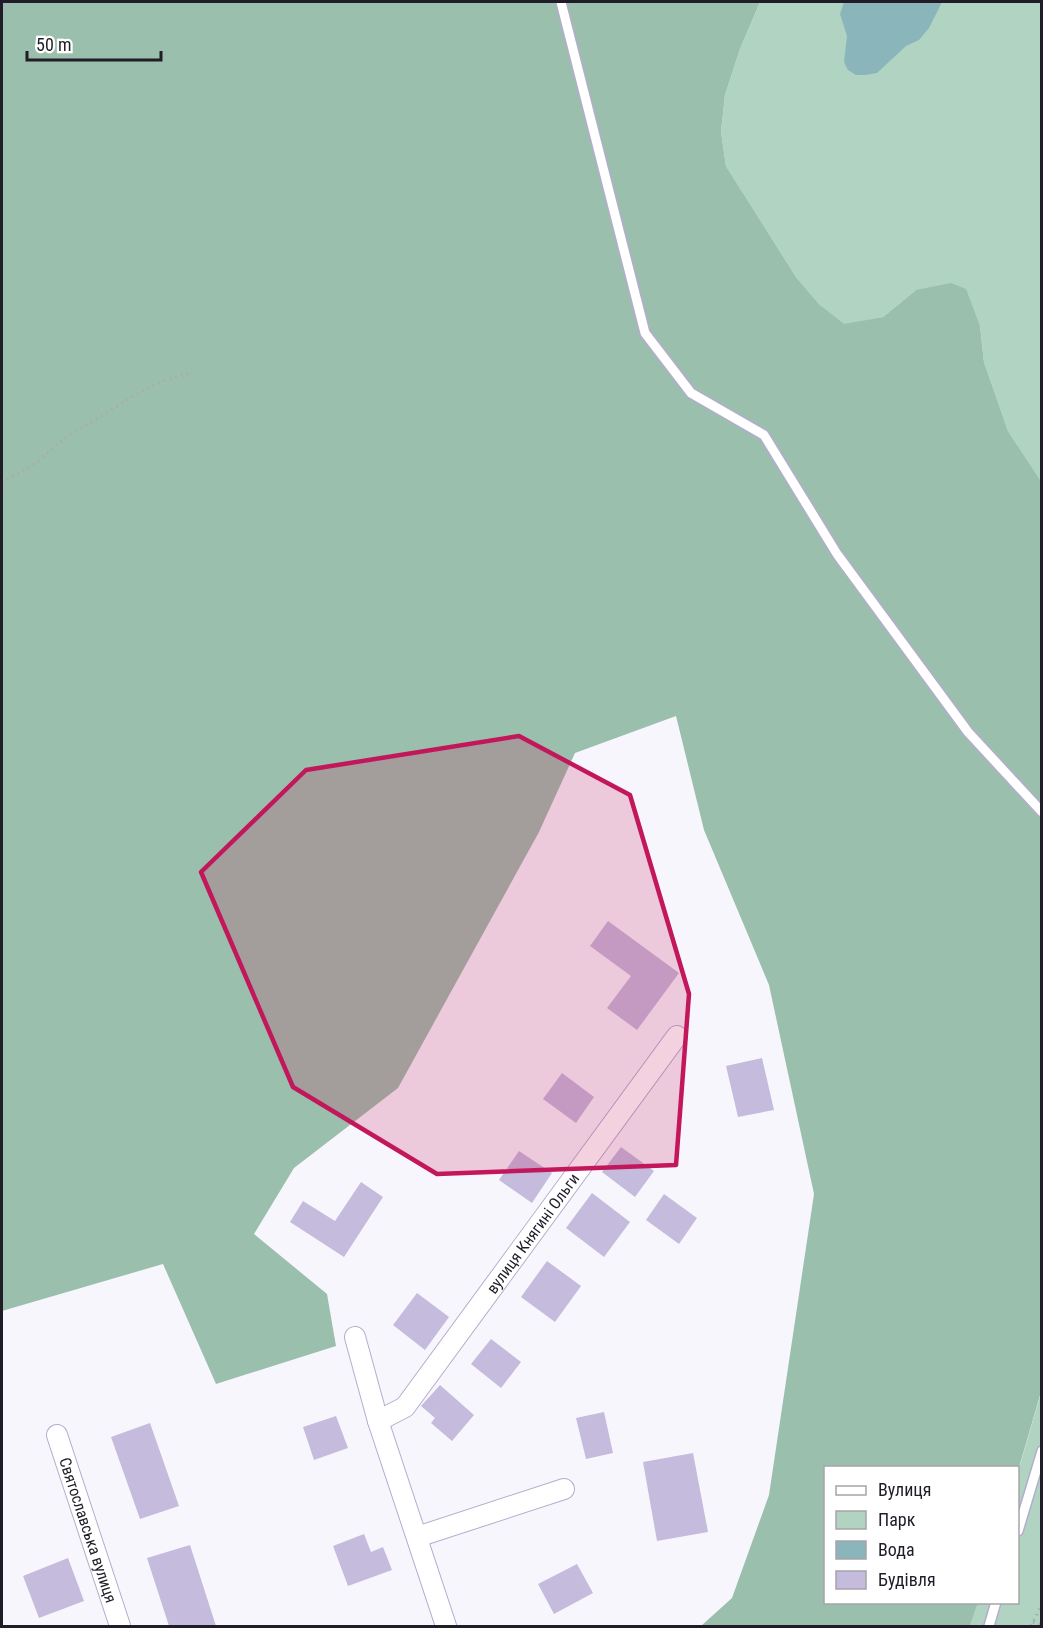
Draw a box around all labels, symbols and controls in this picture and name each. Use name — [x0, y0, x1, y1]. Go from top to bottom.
scale bar — [27, 24, 160, 62]
text: 50 m — [36, 34, 71, 55]
street label: вулиця Княгині Ольги — [483, 1170, 583, 1297]
street label: Святославська вулиця — [55, 1455, 121, 1605]
legend — [824, 1466, 1019, 1604]
text: Вулиця — [878, 1479, 932, 1500]
text: Парк — [878, 1509, 916, 1530]
text: Вода — [878, 1539, 915, 1560]
text: Будівля — [878, 1569, 936, 1590]

